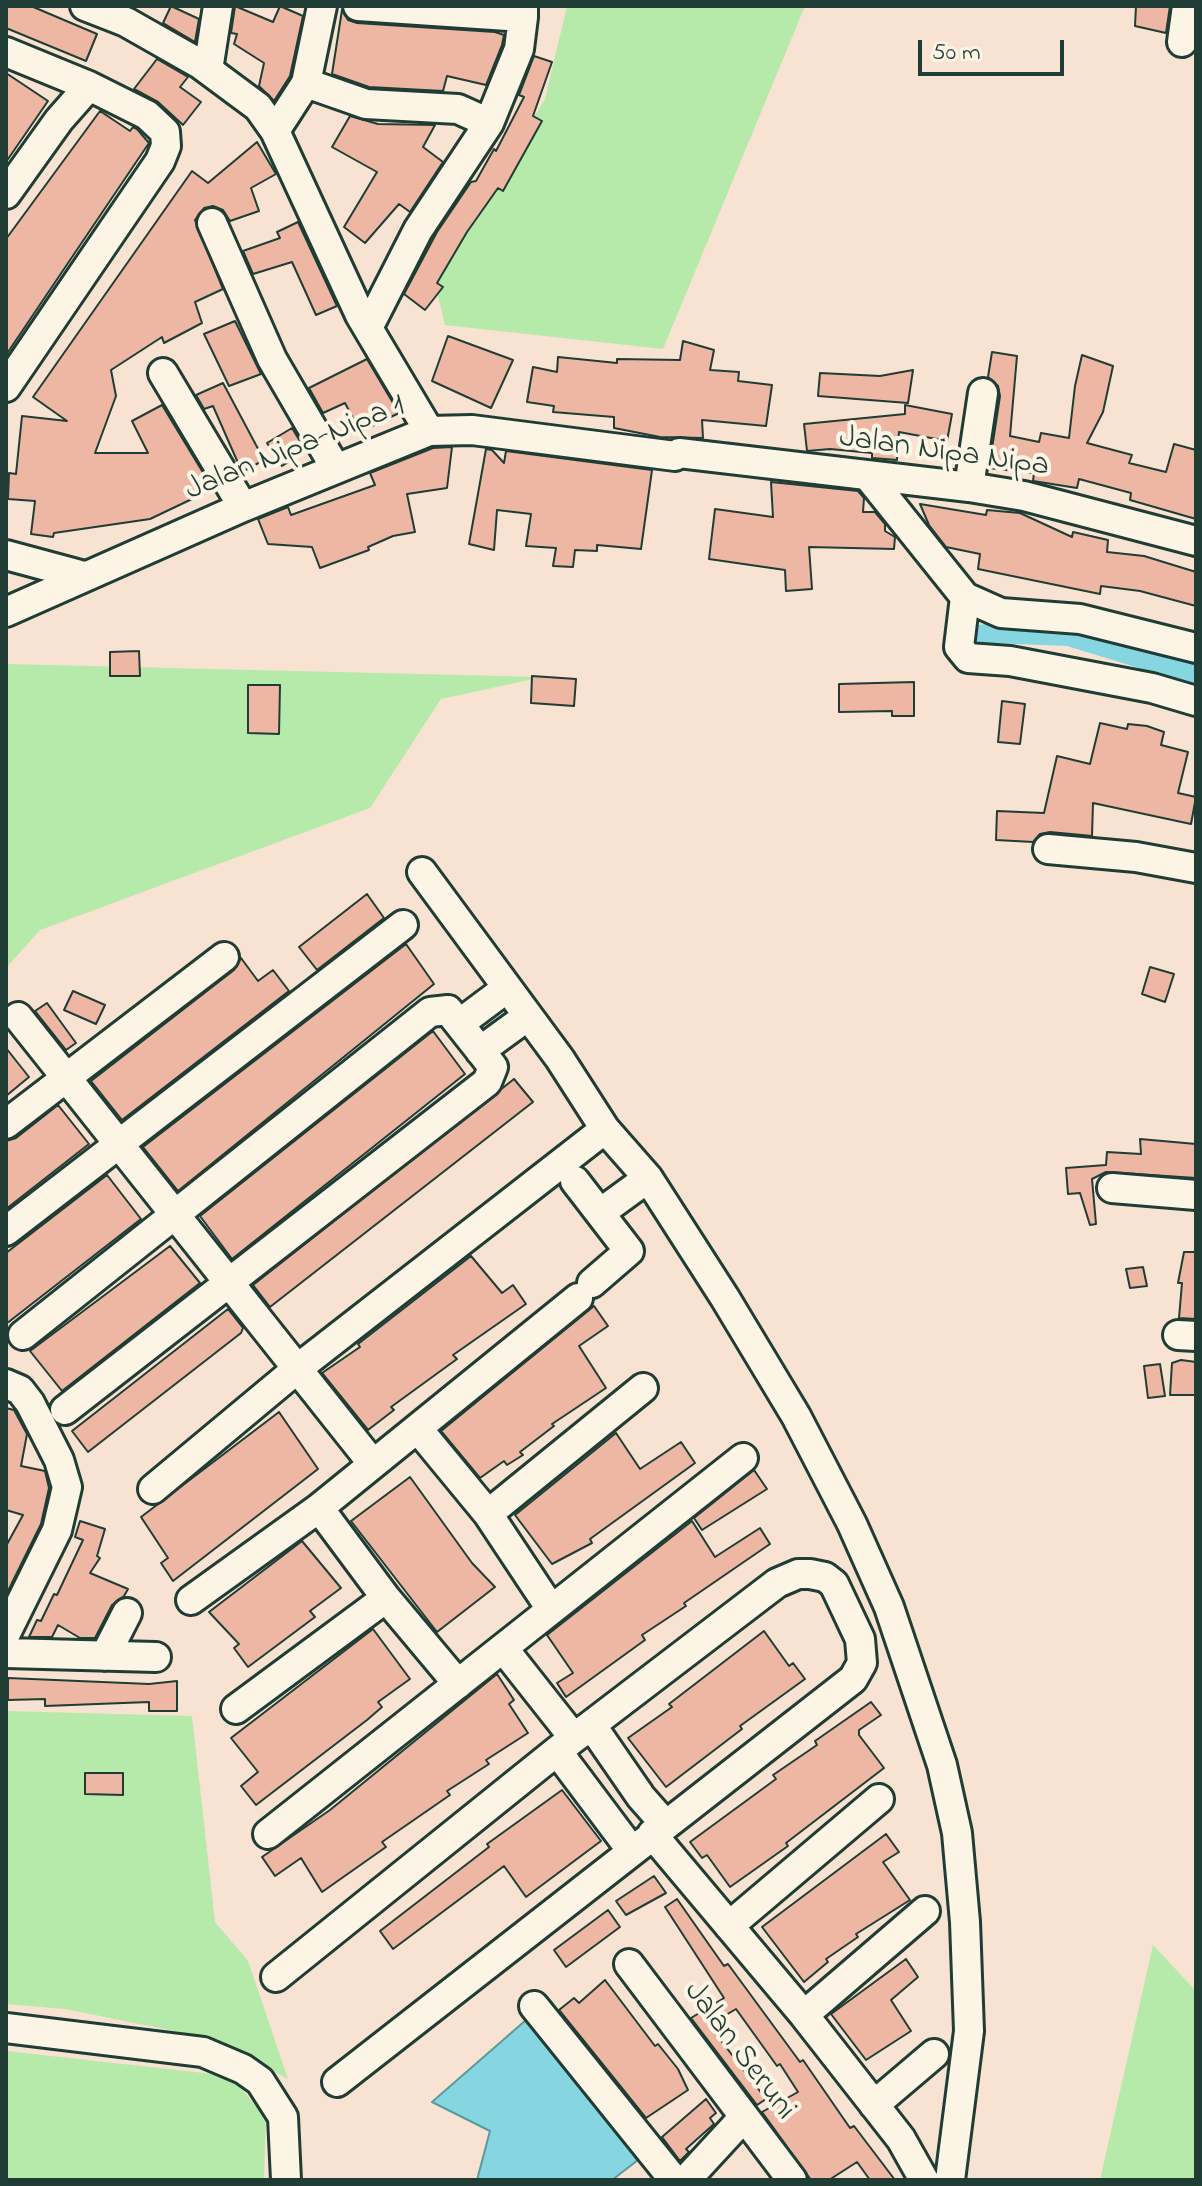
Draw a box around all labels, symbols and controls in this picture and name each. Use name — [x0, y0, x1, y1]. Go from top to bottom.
scale bar — [922, 24, 1068, 74]
text: 50 m — [932, 36, 981, 71]
street label: Jalan Nipa-Nipa 1 — [181, 388, 411, 512]
street label: Jalan Nipa Nipa — [837, 420, 1051, 488]
street label: Jalan Seruni — [673, 1975, 803, 2129]

